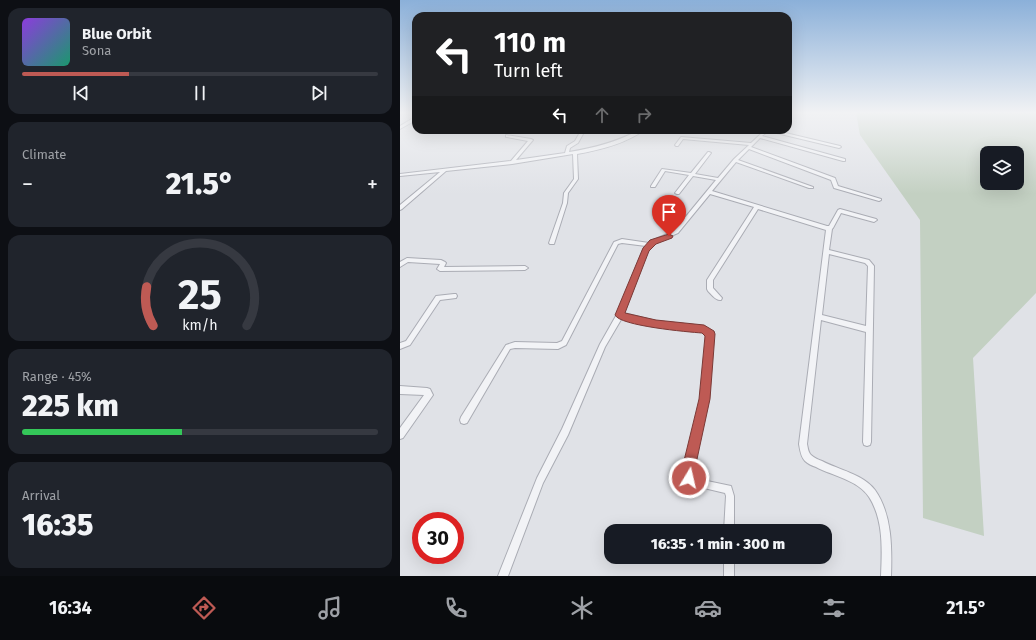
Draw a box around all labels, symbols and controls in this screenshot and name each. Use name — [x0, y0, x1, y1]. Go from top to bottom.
text: Blue Orbit — [82, 25, 151, 43]
text: 110 m — [494, 26, 566, 59]
icon: left — [428, 28, 480, 80]
text: Sona — [82, 43, 111, 58]
text: Turn left — [494, 60, 563, 82]
icon: previous — [70, 82, 92, 104]
icon: pause — [189, 82, 211, 104]
icon: next — [308, 82, 330, 104]
icon: left — [549, 104, 571, 126]
icon: ahead — [591, 104, 613, 126]
icon: right — [633, 104, 655, 126]
map controls — [980, 146, 1024, 190]
button: layers — [980, 146, 1024, 190]
text: Climate — [22, 147, 66, 162]
text: 21.5° — [166, 166, 234, 202]
text: − — [22, 171, 33, 198]
text: + — [367, 171, 378, 198]
pin — [652, 195, 686, 236]
icon: arrive — [658, 201, 680, 223]
text: 25 — [178, 270, 222, 320]
text: km/h — [182, 317, 218, 334]
text: Range · 45% — [22, 369, 92, 384]
text: 225 km — [22, 388, 119, 424]
position arrow — [668, 457, 710, 499]
text: Arrival — [22, 488, 60, 503]
text: 16:35 — [22, 507, 93, 543]
speed limit sign: 30 — [412, 512, 464, 564]
text: 16:35 · 1 min · 300 m — [651, 535, 785, 553]
icon: directions — [190, 594, 218, 622]
icon: music — [316, 594, 344, 622]
icon: phone — [442, 594, 470, 622]
icon: climate — [568, 594, 596, 622]
icon: car — [694, 594, 722, 622]
icon: filters — [820, 594, 848, 622]
text: 16:34 — [49, 597, 92, 619]
text: 21.5° — [946, 597, 987, 619]

